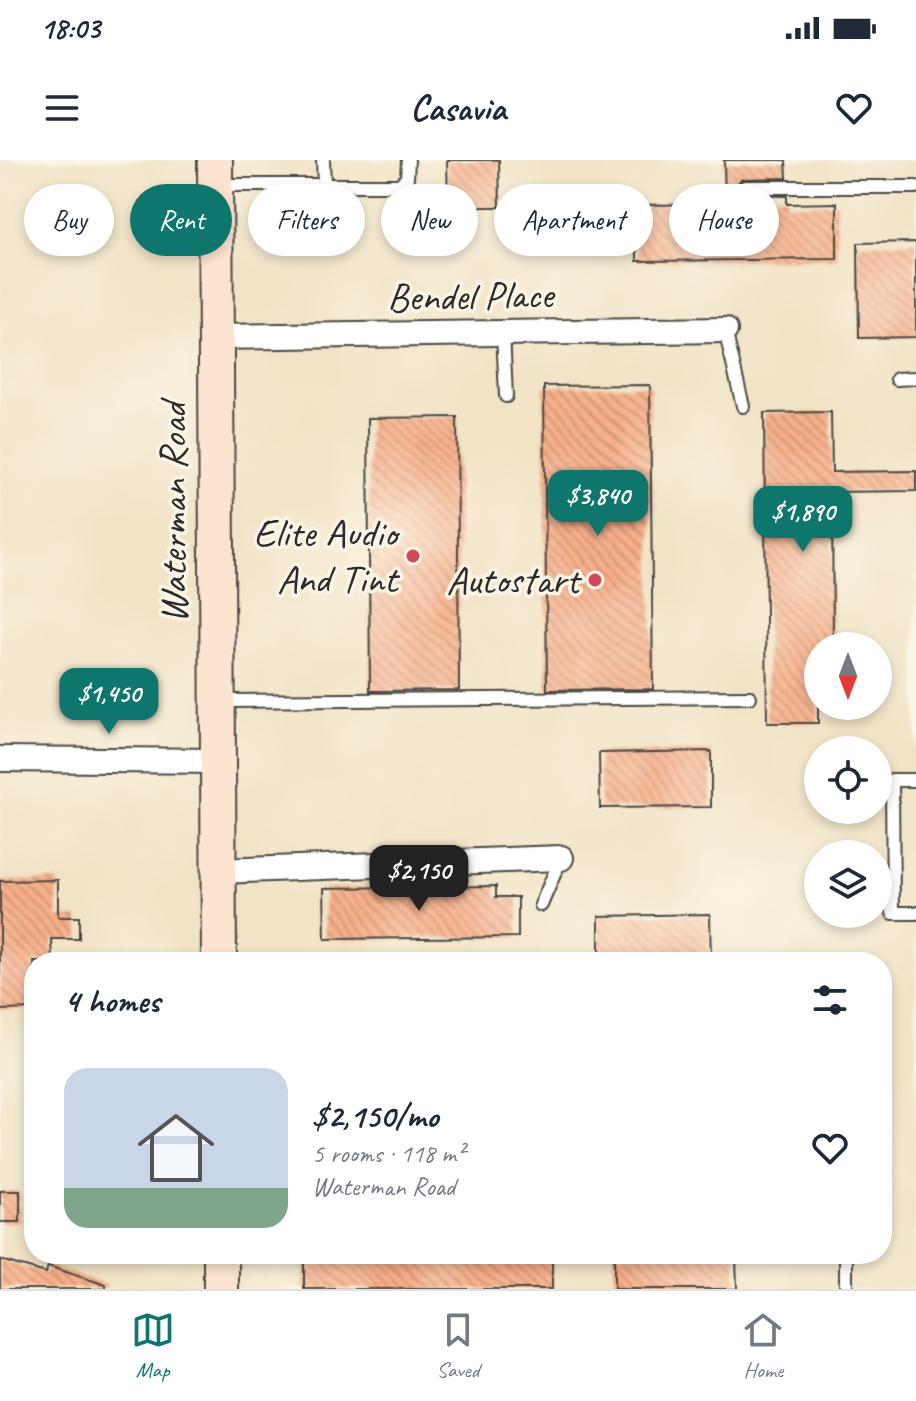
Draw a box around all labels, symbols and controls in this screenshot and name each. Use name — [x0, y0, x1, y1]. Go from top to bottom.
text: 18:03 — [40, 9, 100, 47]
text: Casavia — [410, 85, 506, 131]
icon: menu — [40, 86, 84, 130]
icon: heart — [832, 86, 876, 130]
chip: Buy — [24, 184, 114, 256]
chip: Rent — [130, 184, 232, 256]
chip: Filters — [248, 184, 365, 256]
chip: New — [381, 184, 478, 256]
chip: Apartment — [494, 184, 653, 256]
chip: House — [669, 184, 779, 256]
street label: Bendel Place — [387, 270, 556, 322]
street label: Waterman Road — [148, 397, 198, 623]
pin: $3,840 — [533, 470, 663, 538]
text: $3,840 — [566, 479, 630, 512]
pin: $1,890 — [738, 486, 868, 554]
text: $1,890 — [771, 495, 835, 528]
place label: Elite Audio And Tint — [253, 508, 401, 604]
marker: Elite Audio And Tint — [404, 547, 422, 565]
place label: Autostart — [446, 555, 583, 605]
marker: Autostart — [586, 571, 604, 589]
north arrow — [804, 632, 892, 720]
map controls — [804, 632, 892, 928]
pin: $1,450 — [44, 668, 174, 736]
text: $1,450 — [77, 677, 141, 710]
button: locate — [804, 736, 892, 824]
button: layers — [804, 840, 892, 928]
pin: $2,150 — [354, 845, 484, 913]
text: $2,150 — [387, 854, 451, 887]
icon: filters — [808, 978, 852, 1022]
text: 4 homes — [64, 979, 160, 1022]
text: $2,150/mo — [312, 1094, 438, 1137]
icon: home — [128, 1100, 224, 1196]
icon: heart — [808, 1126, 852, 1170]
text: 5 rooms · 118 m² — [312, 1137, 464, 1170]
text: Waterman Road — [312, 1170, 455, 1203]
tab: Map — [131, 1308, 175, 1384]
tab: Saved — [436, 1308, 480, 1384]
tab: Home — [741, 1308, 785, 1384]

